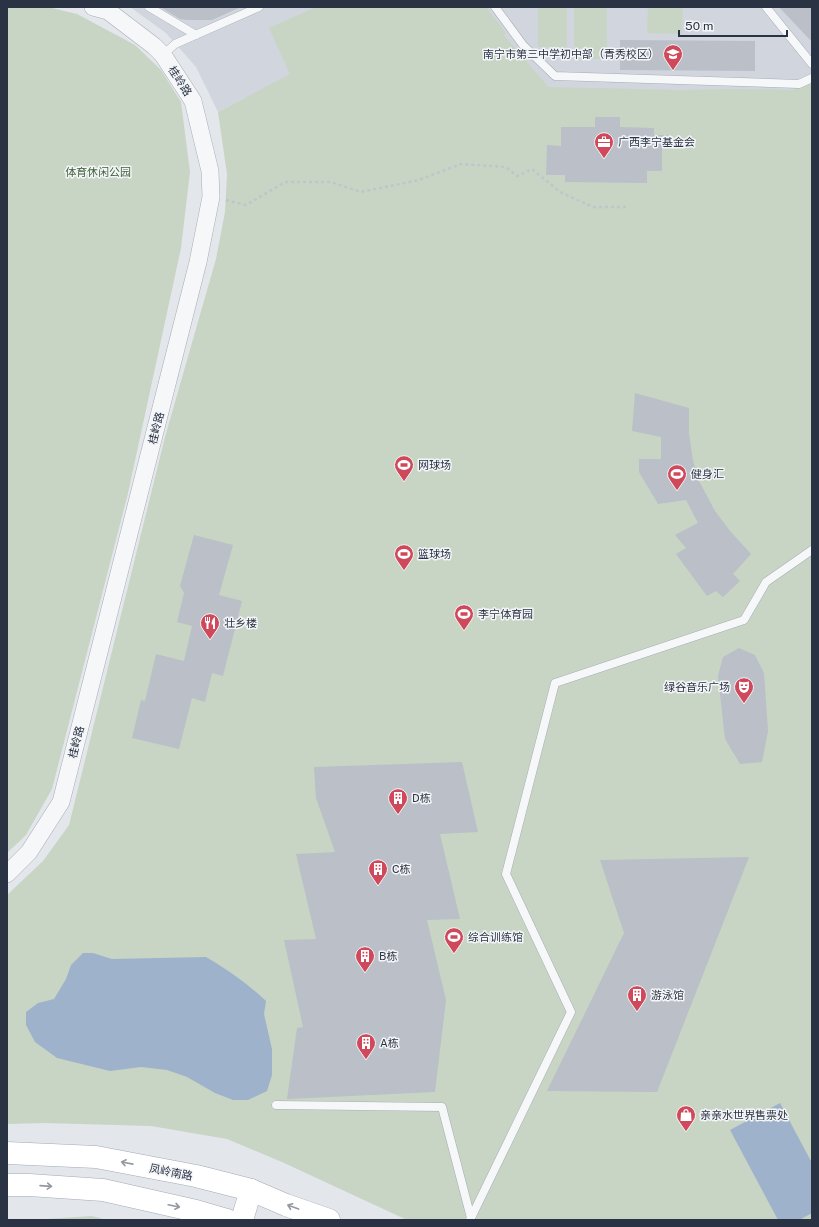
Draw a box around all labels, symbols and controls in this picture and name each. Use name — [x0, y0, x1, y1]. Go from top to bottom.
scale bar — [679, 12, 787, 38]
text: 50 m — [685, 19, 713, 33]
school or university icon: 南宁市第三中学初中部（青秀校区） — [662, 43, 684, 71]
place label: 南宁市第三中学初中部（青秀校区） — [483, 48, 659, 60]
street label: 桂岭路 — [166, 64, 194, 98]
office icon: 广西李宁基金会 — [593, 131, 615, 159]
place label: 广西李宁基金会 — [618, 136, 695, 148]
park label: 体育休闲公园 — [65, 166, 131, 178]
street label: 桂岭路 — [146, 411, 166, 445]
sports icon: 网球场 — [393, 454, 415, 482]
place label: 网球场 — [418, 459, 451, 471]
sports icon: 健身汇 — [666, 463, 688, 491]
place label: 健身汇 — [691, 468, 724, 480]
sports icon: 篮球场 — [393, 543, 415, 571]
place label: 篮球场 — [418, 548, 451, 560]
sports icon: 李宁体育园 — [453, 603, 475, 631]
place label: 李宁体育园 — [478, 608, 533, 620]
restaurant icon: 壮乡楼 — [199, 612, 221, 640]
place label: 壮乡楼 — [224, 617, 257, 629]
theatre icon: 绿谷音乐广场 — [733, 676, 755, 704]
place label: 绿谷音乐广场 — [664, 681, 730, 693]
street label: 桂岭路 — [66, 725, 86, 759]
building icon: D栋 — [387, 787, 409, 815]
place label: D栋 — [412, 792, 431, 804]
building icon: C栋 — [367, 858, 389, 886]
place label: C栋 — [392, 863, 411, 875]
sports icon: 综合训练馆 — [443, 926, 465, 954]
place label: 综合训练馆 — [468, 931, 523, 943]
building icon: B栋 — [354, 945, 376, 973]
place label: B栋 — [379, 950, 397, 962]
building icon: 游泳馆 — [626, 984, 648, 1012]
place label: 游泳馆 — [651, 989, 684, 1001]
building icon: A栋 — [355, 1032, 377, 1060]
place label: A栋 — [380, 1037, 399, 1049]
shop icon: 亲亲水世界售票处 — [675, 1104, 697, 1132]
place label: 亲亲水世界售票处 — [700, 1109, 788, 1121]
one-way arrow — [121, 1159, 134, 1167]
street label: 凤岭南路 — [148, 1162, 194, 1182]
one-way arrow — [39, 1183, 52, 1190]
one-way arrow — [167, 1203, 180, 1211]
one-way arrow — [286, 1203, 299, 1210]

